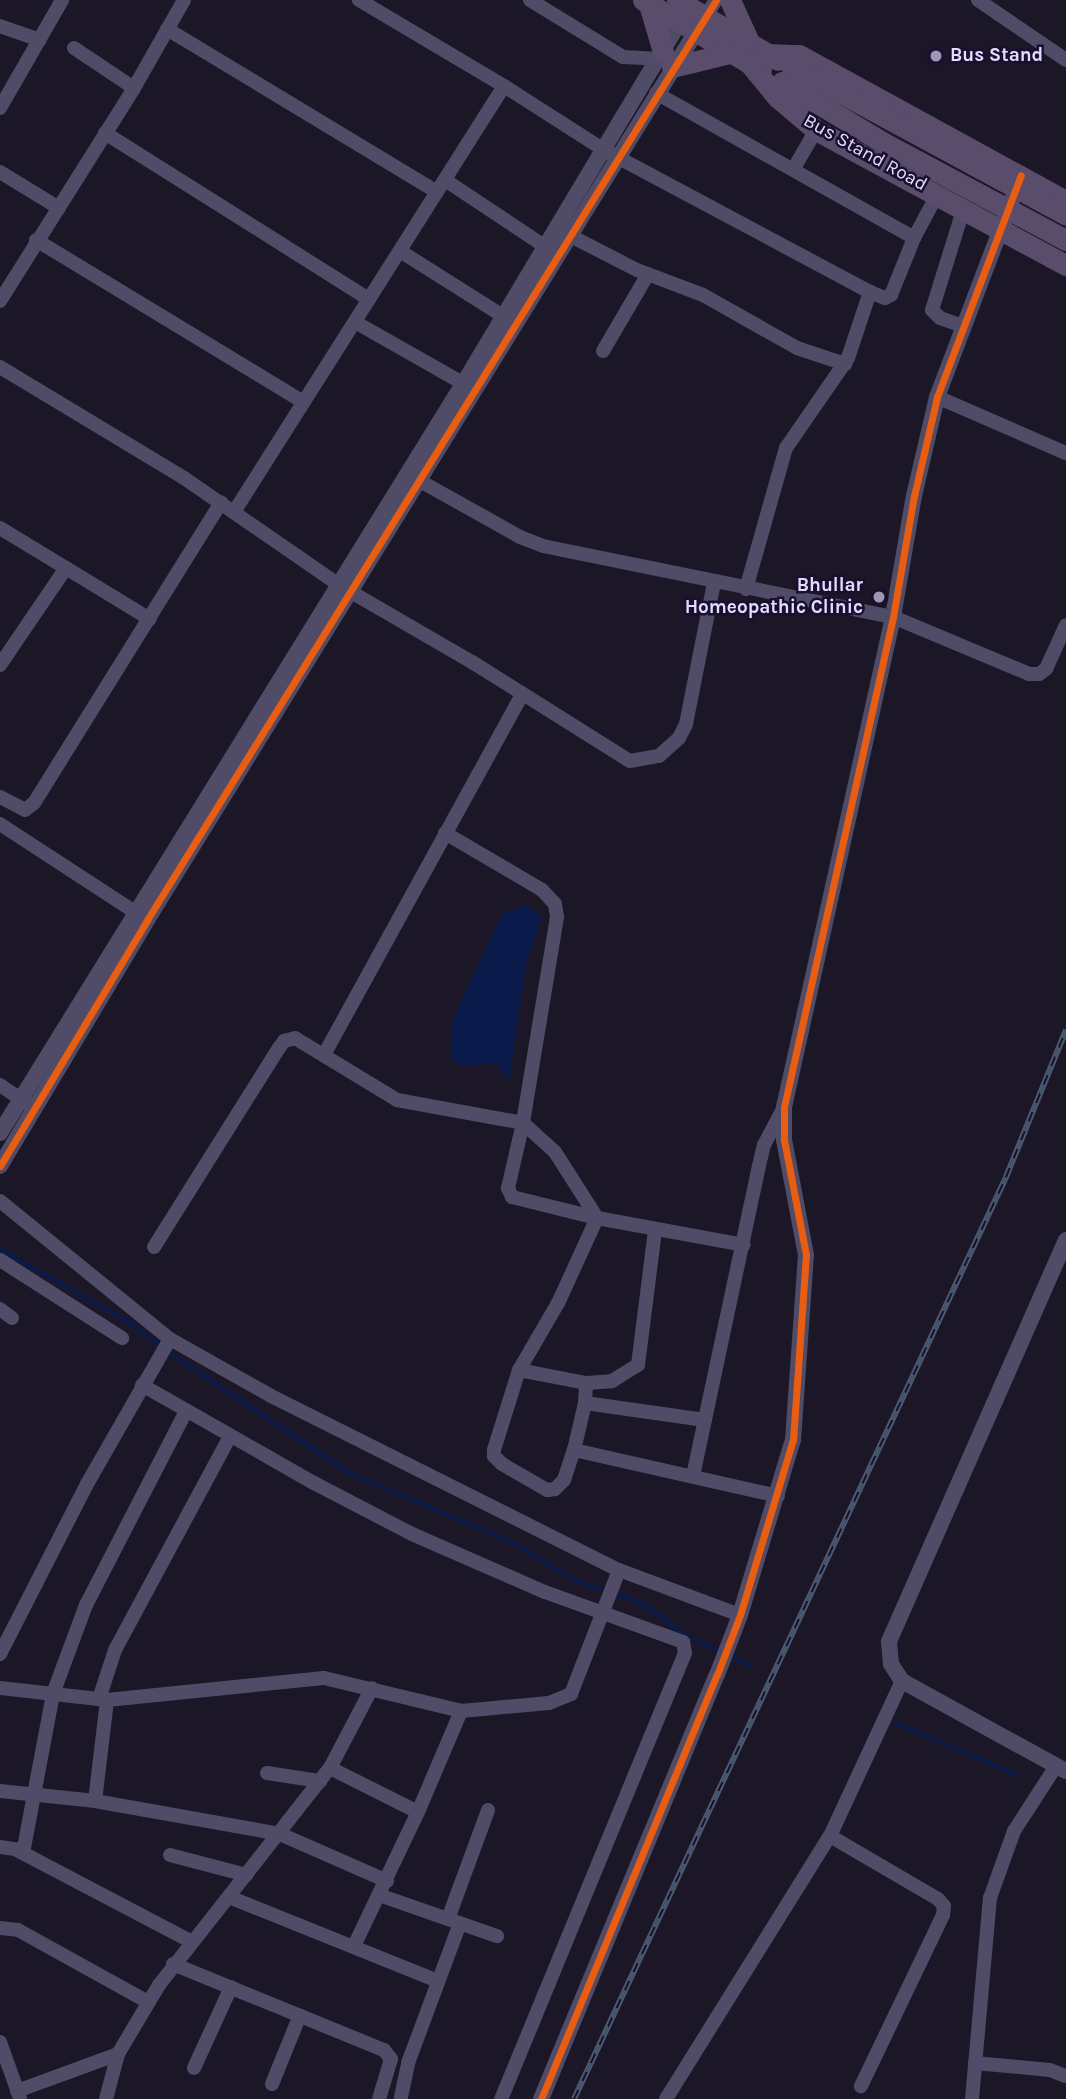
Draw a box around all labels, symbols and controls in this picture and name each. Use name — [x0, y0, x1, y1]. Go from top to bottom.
place label: Bus Stand — [950, 45, 1043, 67]
marker: Bus Stand — [928, 48, 944, 64]
street label: Bus Stand Road — [799, 110, 931, 196]
place label: Bhullar Homeopathic Clinic — [685, 575, 863, 619]
marker: Bhullar Homeopathic Clinic — [869, 587, 889, 607]

